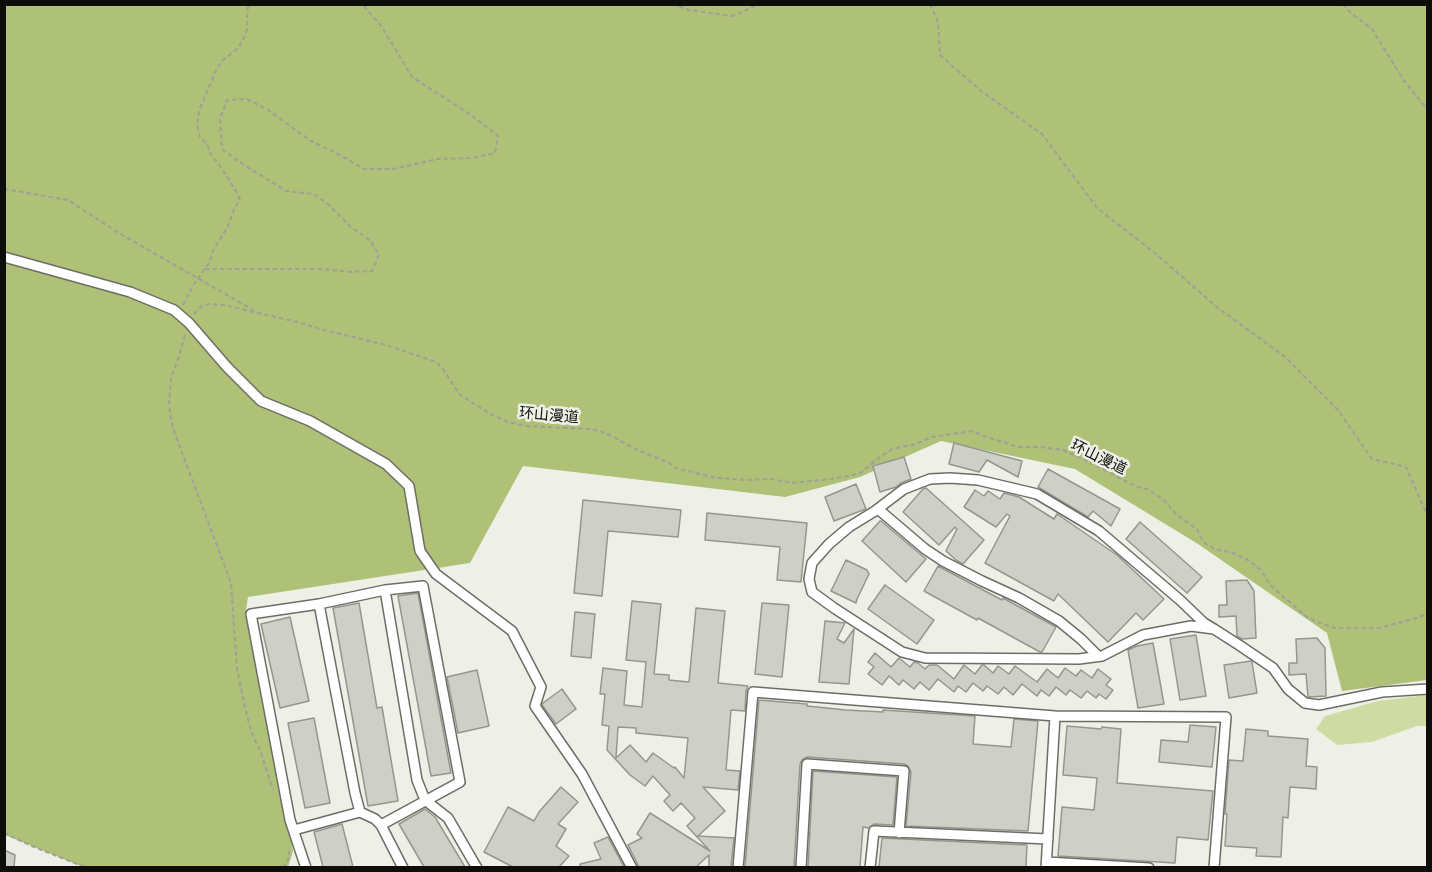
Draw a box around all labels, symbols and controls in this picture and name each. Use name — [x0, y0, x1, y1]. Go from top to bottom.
street label: 环山漫道 — [518, 403, 580, 427]
street label: 环山漫道 — [1068, 436, 1130, 478]

